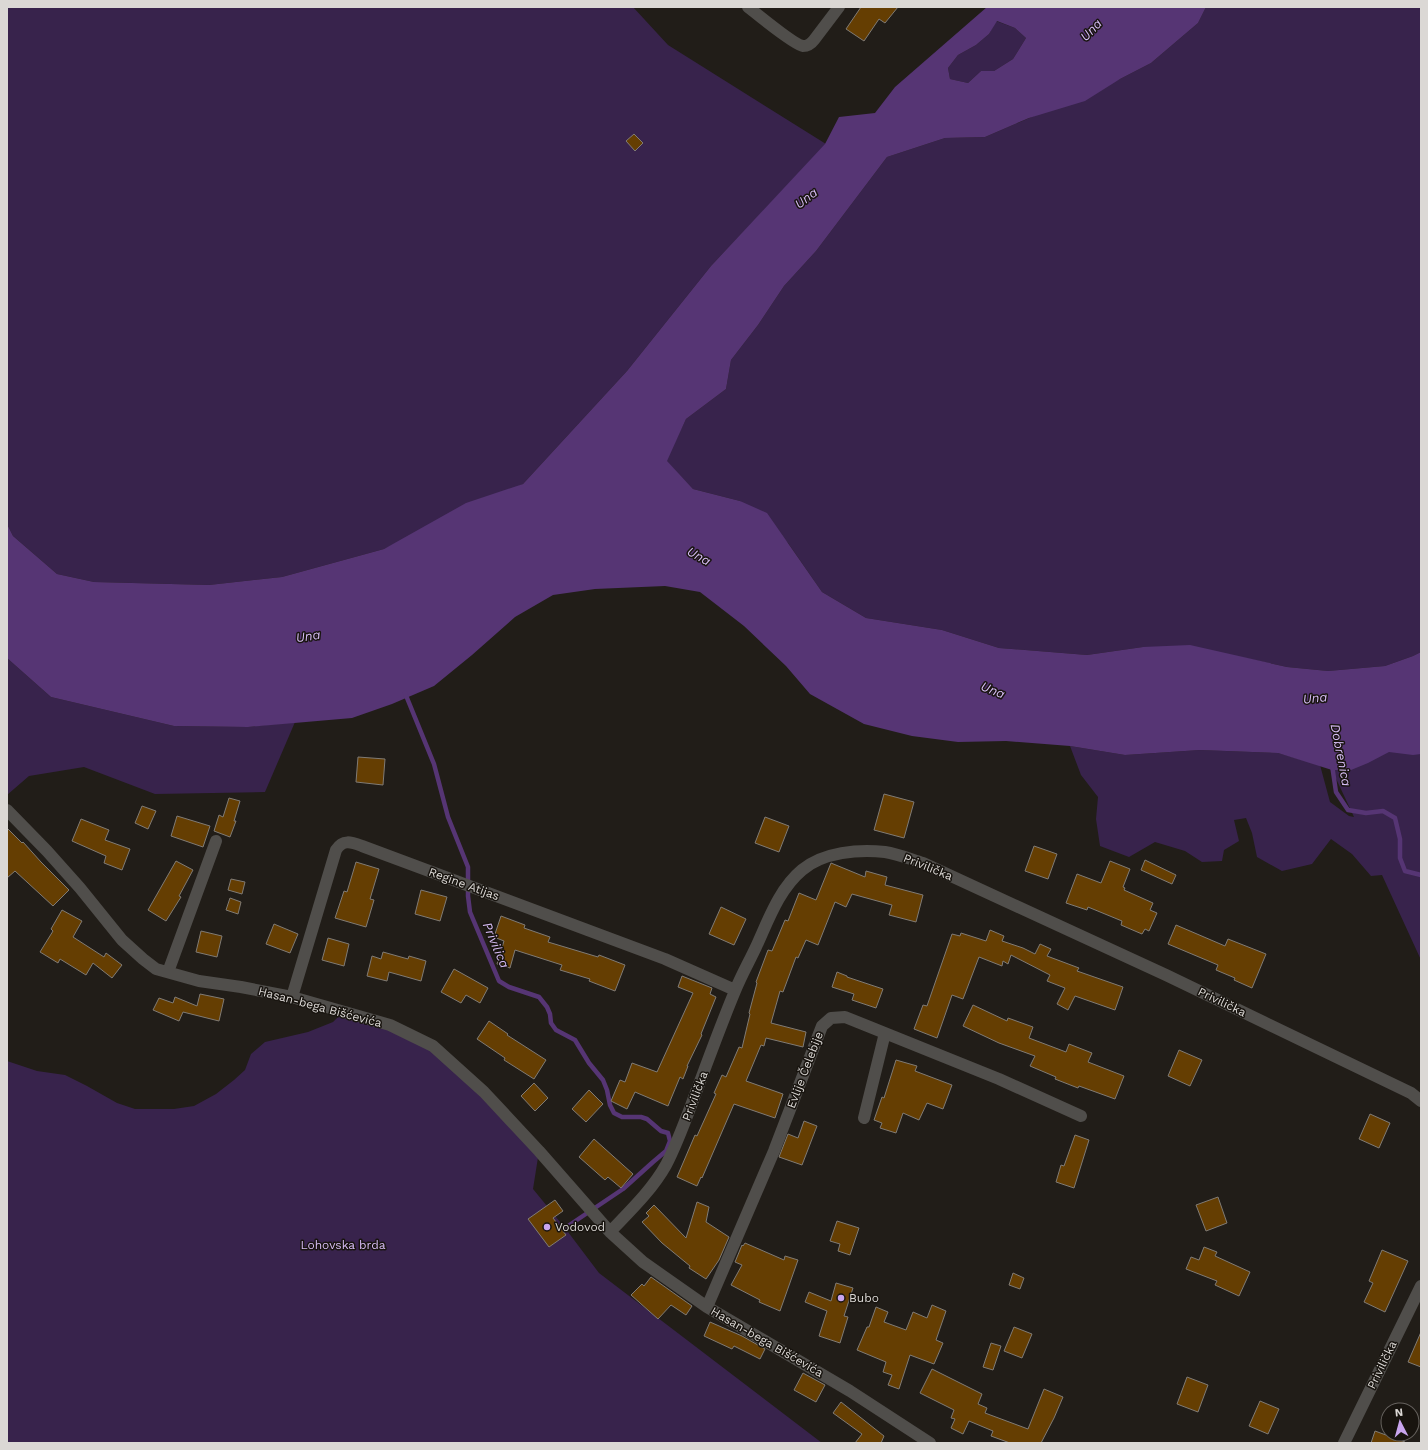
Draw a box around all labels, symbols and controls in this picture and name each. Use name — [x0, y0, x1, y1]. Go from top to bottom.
water label: Una — [1077, 16, 1105, 44]
water label: Una — [792, 184, 820, 212]
water label: Una — [685, 543, 713, 569]
water label: Una — [295, 627, 321, 645]
water label: Una — [979, 678, 1007, 702]
water label: Una — [1302, 689, 1328, 707]
water label: Dobrenica — [1328, 723, 1354, 787]
street label: Privilička — [901, 851, 955, 883]
street label: Regine Atijas — [427, 865, 501, 903]
water label: Privilica — [480, 920, 512, 970]
street label: Hasan-bega Bišćevića — [257, 984, 384, 1030]
street label: Privilička — [1196, 984, 1249, 1020]
street label: Evlije Čelebije — [784, 1030, 826, 1110]
street label: Privilička — [679, 1069, 711, 1123]
place label: Vodovod — [555, 1220, 605, 1234]
marker: Vodovod — [542, 1222, 552, 1232]
park label: Lohovska brda — [300, 1238, 386, 1252]
place label: Bubo — [849, 1291, 879, 1305]
marker: Bubo — [836, 1293, 846, 1303]
street label: Hasan-bega Bišćevića — [708, 1304, 826, 1380]
street label: Privilička — [1364, 1338, 1400, 1391]
north arrow — [1380, 1402, 1420, 1442]
text: N — [1394, 1406, 1404, 1419]

